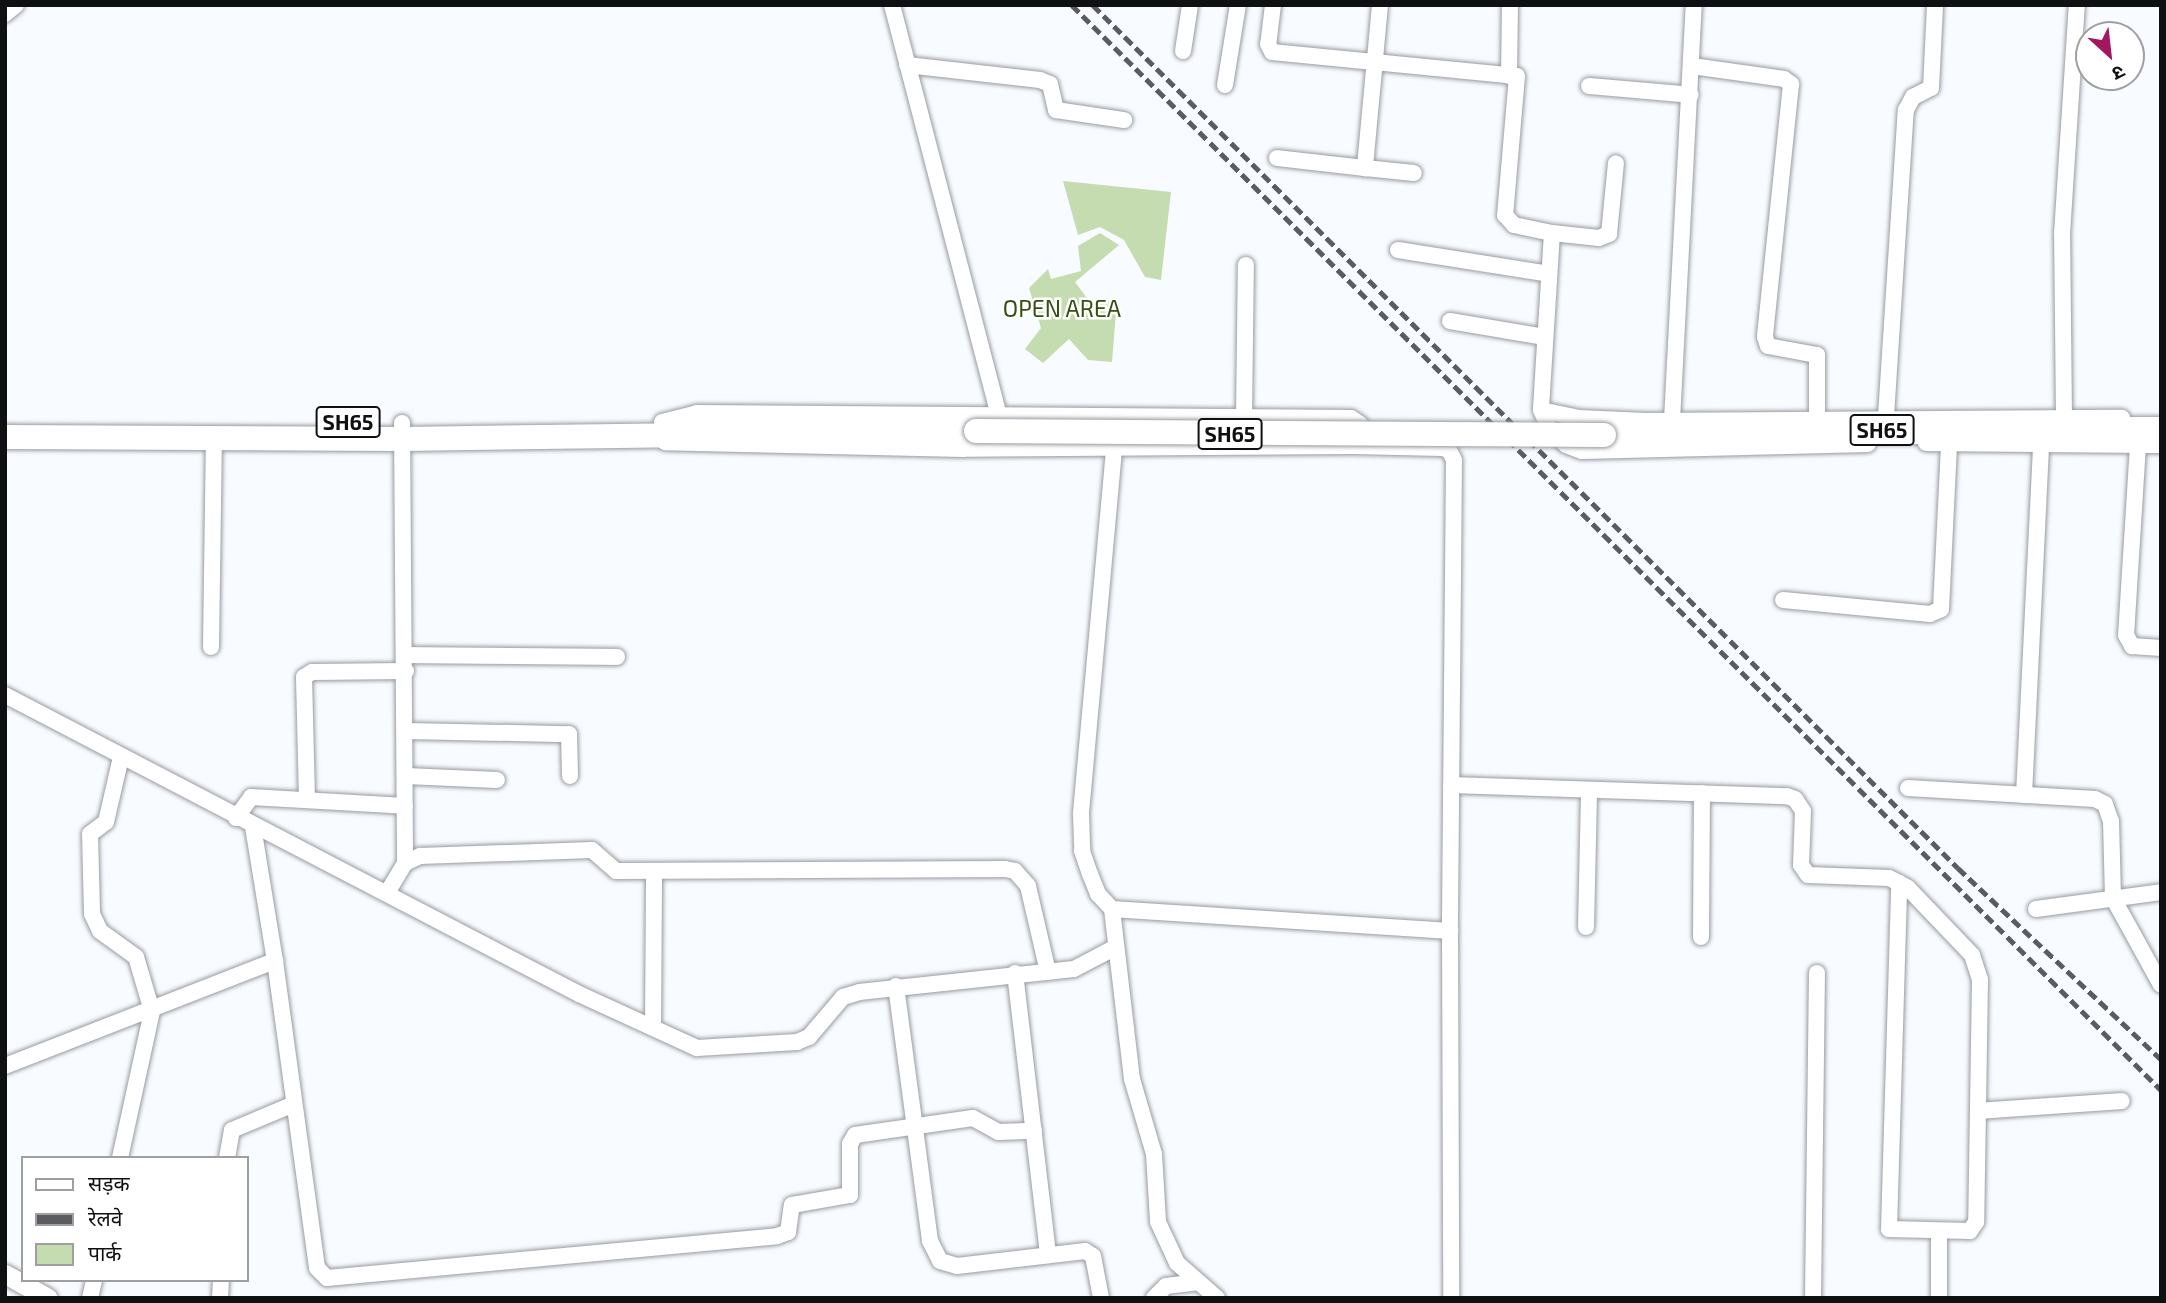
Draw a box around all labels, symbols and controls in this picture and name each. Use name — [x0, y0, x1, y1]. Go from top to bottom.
north arrow — [2075, 21, 2145, 91]
text: उ — [2109, 61, 2129, 86]
park label: OPEN AREA — [1003, 294, 1121, 322]
road number: SH65 — [315, 404, 381, 440]
road number: SH65 — [1849, 412, 1915, 448]
road number: SH65 — [1197, 416, 1263, 452]
legend — [21, 1156, 248, 1282]
text: सड़क — [88, 1170, 130, 1195]
text: रेलवे — [88, 1205, 123, 1230]
text: पार्क — [88, 1240, 122, 1265]

